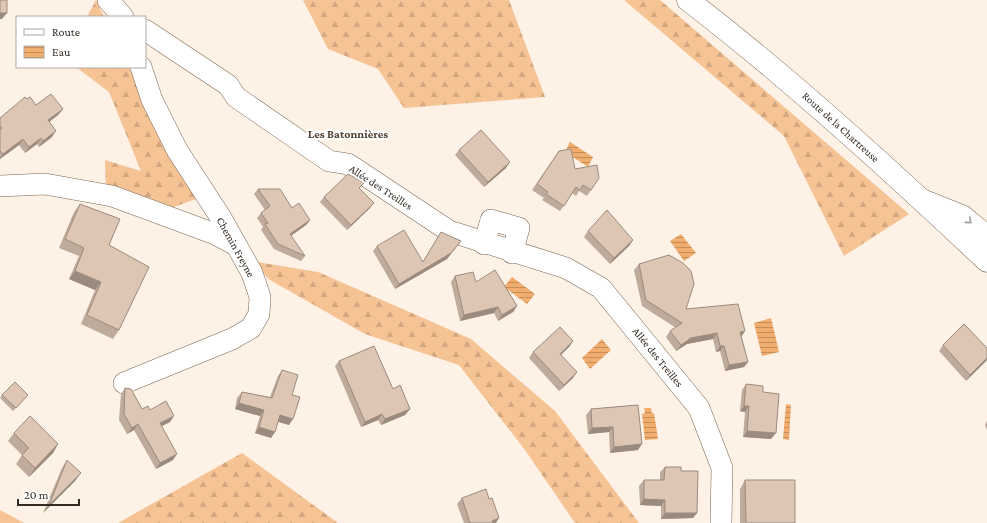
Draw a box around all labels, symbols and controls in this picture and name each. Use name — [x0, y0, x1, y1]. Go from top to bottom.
legend — [16, 16, 146, 68]
text: Route — [52, 25, 80, 39]
text: Eau — [52, 45, 71, 59]
street label: Route de la Chartreuse — [800, 89, 882, 165]
district label: Les Batonnières — [308, 127, 388, 141]
street label: Allée des Treilles — [347, 162, 415, 212]
street label: Chemin Freyne — [214, 215, 257, 280]
one-way arrow — [964, 216, 972, 223]
street label: Allée des Treilles — [630, 325, 686, 389]
scale bar — [18, 481, 79, 507]
text: 20 m — [24, 488, 49, 502]

